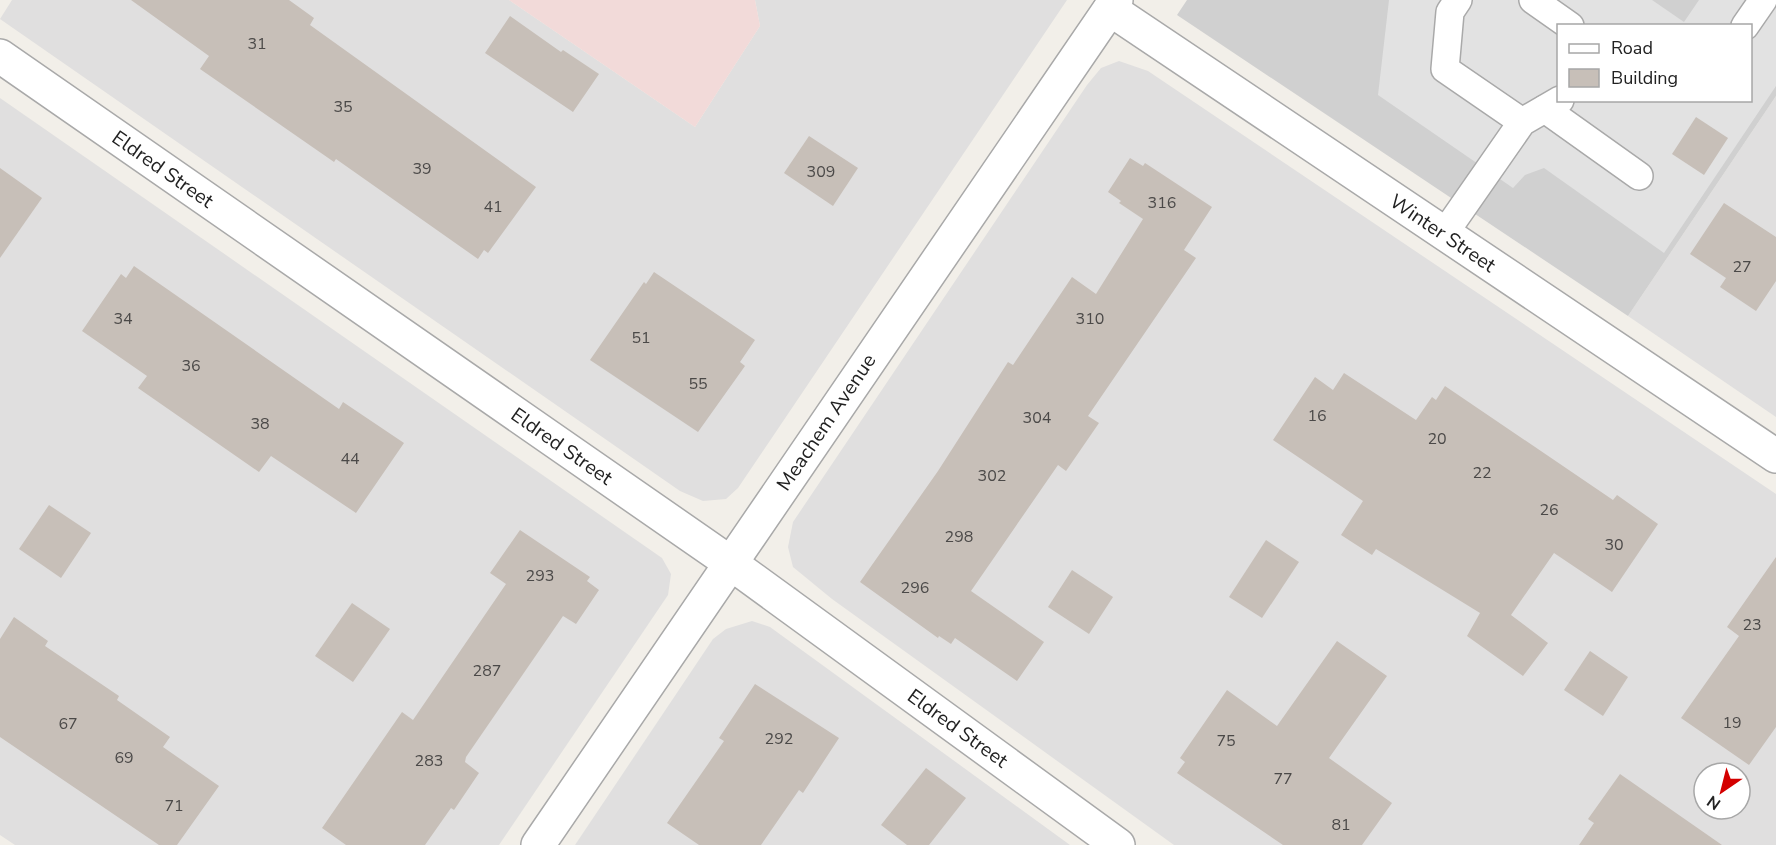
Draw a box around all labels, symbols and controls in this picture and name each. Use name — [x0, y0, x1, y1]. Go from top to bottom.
legend — [1557, 24, 1752, 102]
house number: 31 — [247, 33, 267, 55]
text: Road — [1611, 36, 1653, 60]
text: Building — [1611, 66, 1678, 90]
house number: 35 — [333, 96, 353, 118]
street label: Eldred Street — [107, 124, 220, 215]
house number: 39 — [412, 158, 432, 180]
house number: 309 — [807, 161, 835, 183]
street label: Winter Street — [1384, 188, 1502, 279]
house number: 316 — [1148, 192, 1176, 214]
house number: 41 — [483, 196, 503, 218]
house number: 27 — [1732, 256, 1752, 278]
house number: 34 — [113, 308, 133, 330]
house number: 310 — [1076, 308, 1104, 330]
house number: 51 — [631, 327, 651, 349]
street label: Meachem Avenue — [771, 348, 882, 496]
house number: 36 — [181, 355, 201, 377]
house number: 55 — [688, 373, 708, 395]
street label: Eldred Street — [506, 401, 619, 492]
house number: 16 — [1307, 405, 1327, 427]
house number: 304 — [1023, 407, 1052, 429]
house number: 38 — [250, 413, 270, 435]
house number: 20 — [1427, 428, 1447, 450]
house number: 44 — [340, 448, 360, 470]
house number: 22 — [1472, 462, 1492, 484]
house number: 302 — [978, 465, 1006, 487]
house number: 26 — [1539, 499, 1559, 521]
house number: 298 — [945, 526, 973, 548]
house number: 30 — [1604, 534, 1624, 556]
house number: 293 — [526, 565, 554, 587]
house number: 296 — [901, 577, 929, 599]
house number: 23 — [1742, 614, 1762, 636]
house number: 287 — [473, 660, 501, 682]
street label: Eldred Street — [902, 683, 1014, 775]
house number: 19 — [1722, 712, 1742, 734]
house number: 67 — [58, 713, 78, 735]
house number: 292 — [765, 728, 793, 750]
house number: 75 — [1216, 730, 1236, 752]
house number: 69 — [114, 747, 134, 769]
house number: 283 — [415, 750, 443, 772]
north arrow — [1692, 761, 1752, 821]
house number: 77 — [1273, 768, 1293, 790]
text: N — [1703, 790, 1725, 815]
house number: 71 — [164, 795, 184, 817]
house number: 81 — [1331, 814, 1351, 836]

